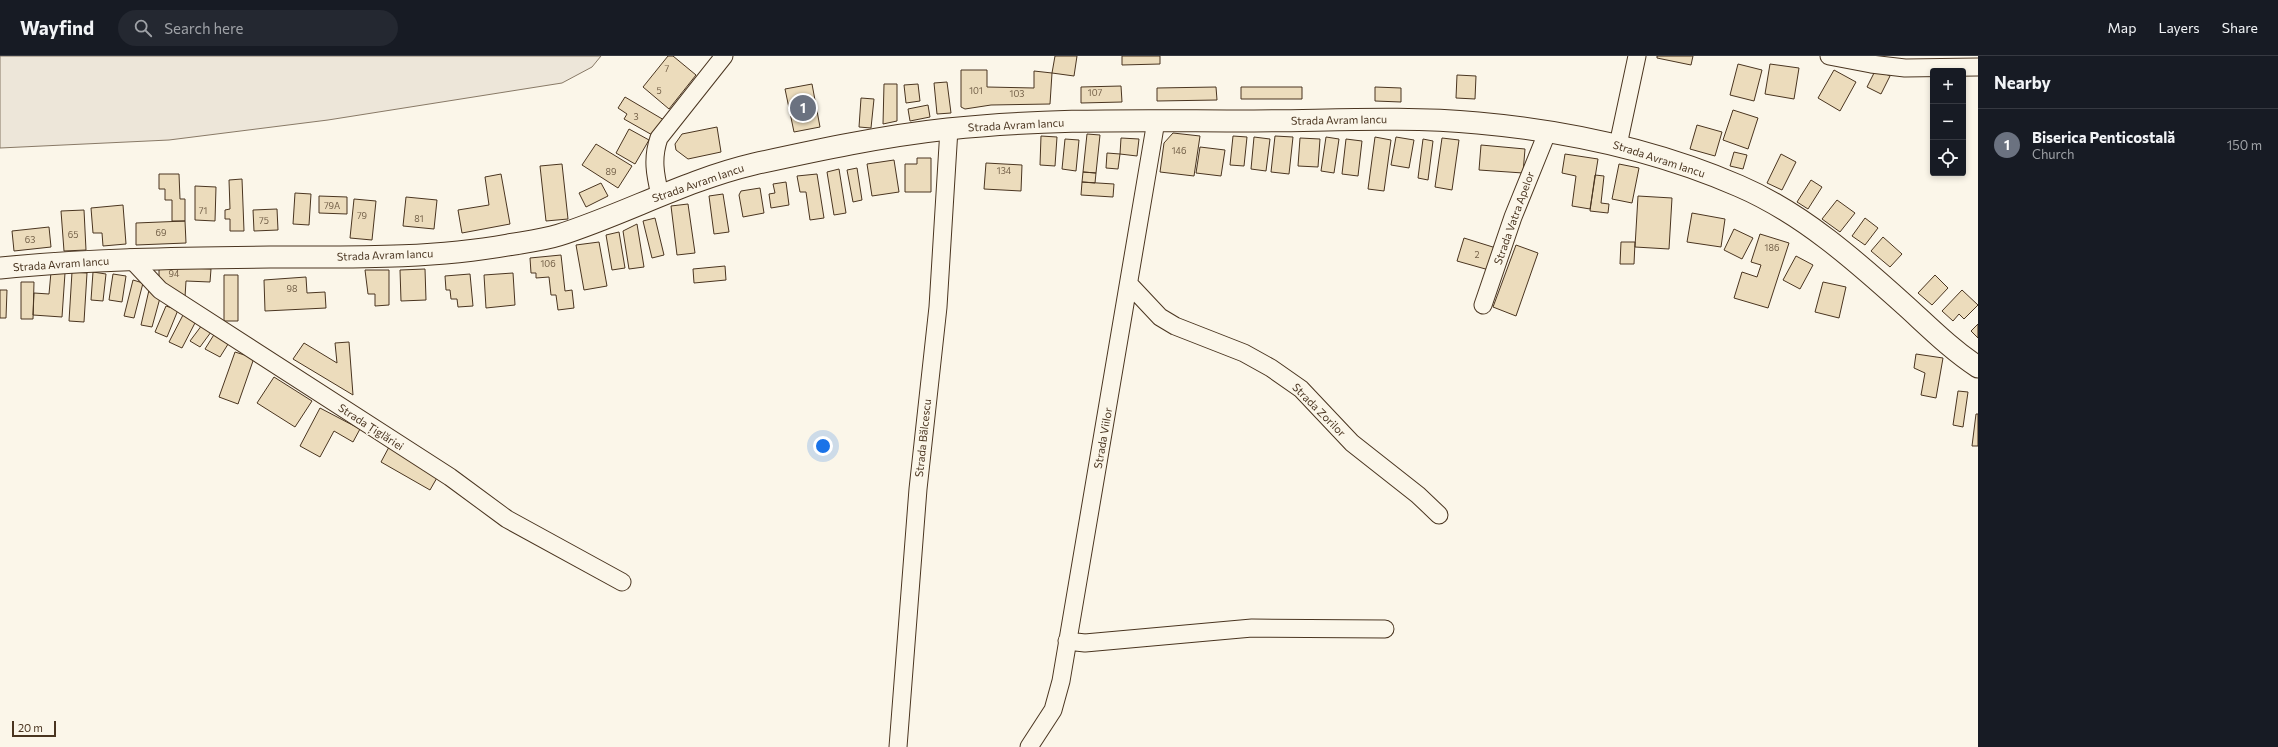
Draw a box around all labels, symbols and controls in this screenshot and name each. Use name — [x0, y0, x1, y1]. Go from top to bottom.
search box — [118, 10, 398, 46]
text: Wayfind — [20, 16, 94, 39]
icon: search — [132, 17, 154, 39]
text: Search here — [164, 19, 244, 37]
text: Map — [2108, 19, 2136, 36]
text: Layers — [2158, 19, 2200, 36]
text: Share — [2222, 19, 2258, 36]
house number: 7 — [665, 63, 670, 74]
map controls — [1930, 68, 1966, 176]
button: + — [1930, 68, 1966, 104]
text: Nearby — [1994, 72, 2051, 93]
house number: 5 — [656, 85, 662, 96]
house number: 101 — [969, 85, 983, 96]
house number: 107 — [1088, 87, 1102, 98]
house number: 103 — [1010, 88, 1024, 99]
pin: 1 — [790, 93, 816, 123]
button: − — [1930, 104, 1966, 140]
house number: 3 — [633, 111, 639, 122]
street label: Strada Avram Iancu — [1291, 112, 1387, 127]
street label: Strada Avram Iancu — [968, 115, 1064, 134]
text: Biserica Penticostală — [2032, 128, 2175, 146]
street label: Strada Avram Iancu — [1611, 137, 1707, 180]
text: 1 — [2004, 137, 2010, 153]
text: 150 m — [2227, 137, 2262, 153]
button: locate — [1930, 140, 1966, 176]
house number: 146 — [1172, 145, 1186, 156]
text: Church — [2032, 146, 2074, 162]
street label: Strada Avram Iancu — [650, 161, 746, 204]
house number: 134 — [997, 165, 1012, 176]
house number: 89 — [606, 166, 616, 177]
street label: Strada Vatra Apelor — [1491, 169, 1537, 266]
house number: 79A — [324, 200, 340, 211]
house number: 71 — [199, 205, 207, 216]
house number: 79 — [357, 210, 367, 221]
house number: 81 — [414, 213, 424, 224]
house number: 75 — [259, 215, 269, 226]
house number: 69 — [156, 227, 166, 238]
house number: 65 — [68, 229, 78, 240]
house number: 63 — [25, 234, 35, 245]
house number: 186 — [1765, 242, 1779, 253]
street label: Strada Avram Iancu — [337, 246, 433, 263]
house number: 2 — [1475, 249, 1480, 260]
street label: Strada Avram Iancu — [12, 254, 109, 273]
house number: 106 — [540, 258, 556, 269]
house number: 94 — [169, 268, 180, 279]
house number: 98 — [287, 283, 297, 294]
street label: Strada Zorilor — [1290, 380, 1349, 439]
street label: Strada Bălcescu — [912, 398, 933, 478]
street label: Strada Țiglăriei — [335, 401, 407, 454]
street label: Strada Viilor — [1091, 406, 1114, 470]
your location — [813, 436, 833, 456]
scale bar — [12, 719, 56, 738]
text: 20 m — [18, 721, 43, 734]

